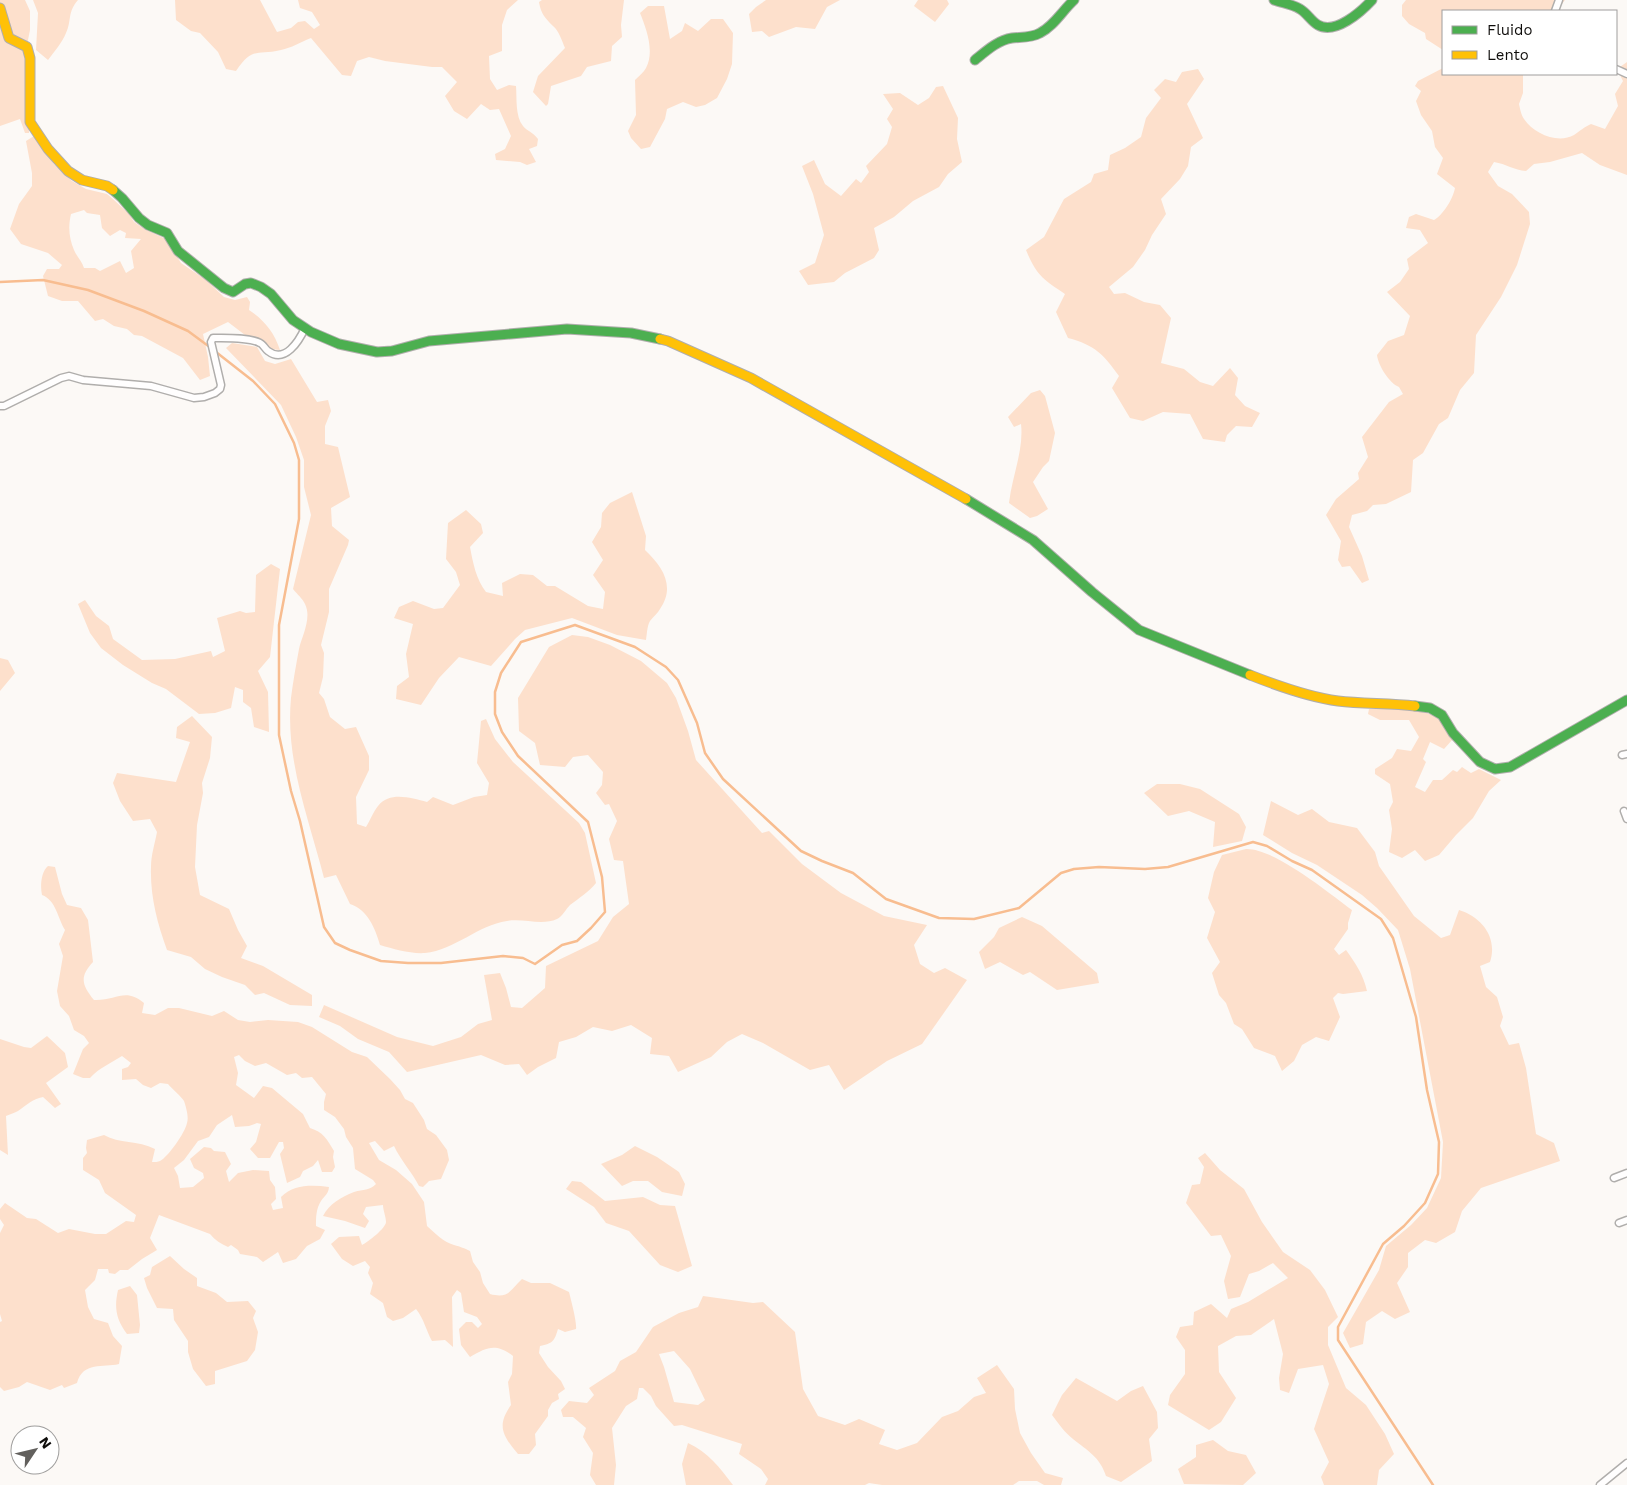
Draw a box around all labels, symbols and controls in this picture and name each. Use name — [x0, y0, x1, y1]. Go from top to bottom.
legend — [1442, 10, 1617, 75]
text: Fluido — [1487, 21, 1532, 39]
text: Lento — [1487, 46, 1529, 64]
north arrow — [10, 1425, 60, 1475]
text: N — [36, 1434, 55, 1451]

